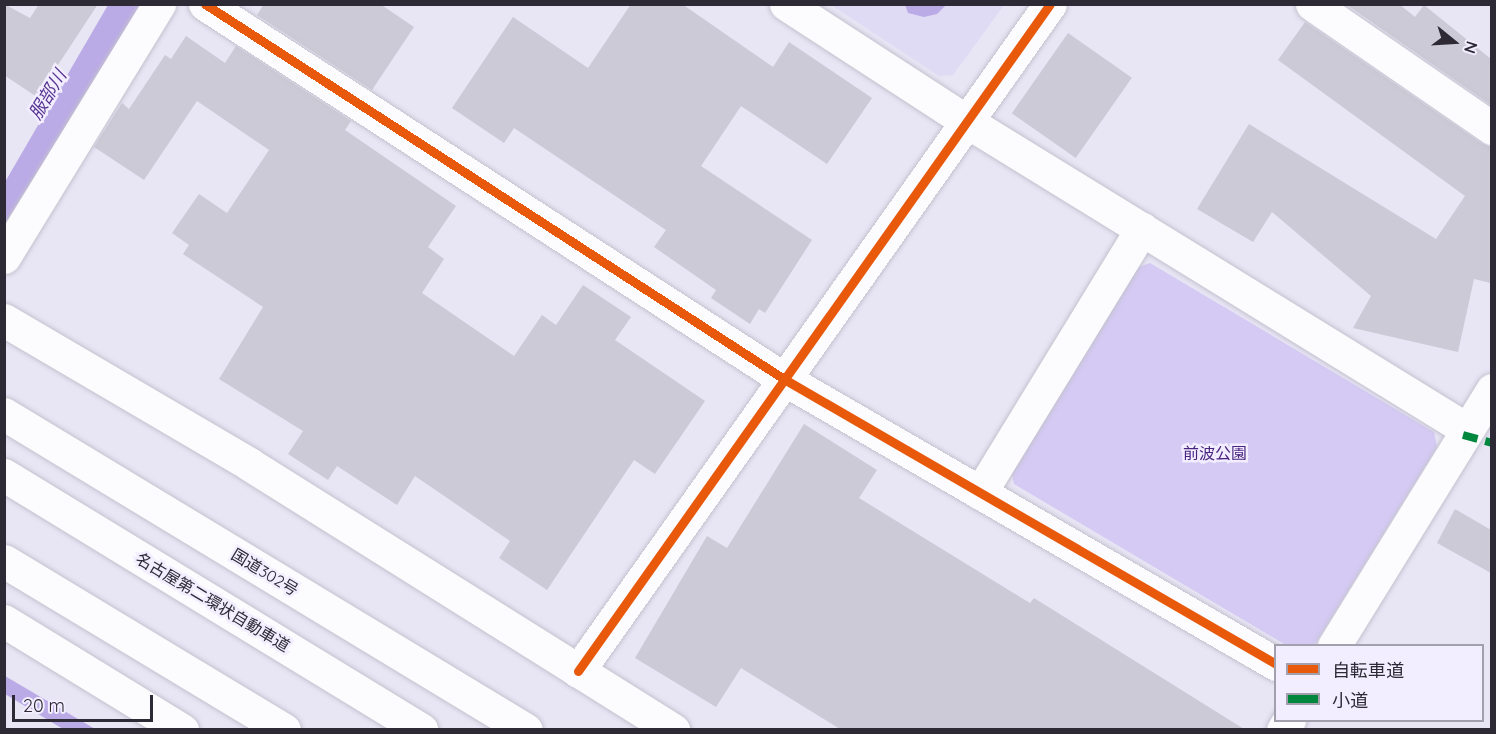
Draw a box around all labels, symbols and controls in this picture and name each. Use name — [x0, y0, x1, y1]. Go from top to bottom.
north arrow — [1424, 12, 1484, 72]
text: N — [1460, 39, 1482, 56]
water label: 服部川 — [25, 66, 71, 124]
park label: 前波公園 — [1183, 443, 1247, 463]
street label: 国道302号 — [228, 545, 302, 599]
street label: 名古屋第二環状自動車道 — [133, 548, 293, 656]
legend — [1274, 644, 1484, 722]
text: 自転車道 — [1332, 659, 1404, 682]
scale bar — [15, 683, 156, 721]
text: 小道 — [1332, 689, 1368, 712]
text: 20 m — [23, 694, 65, 717]

